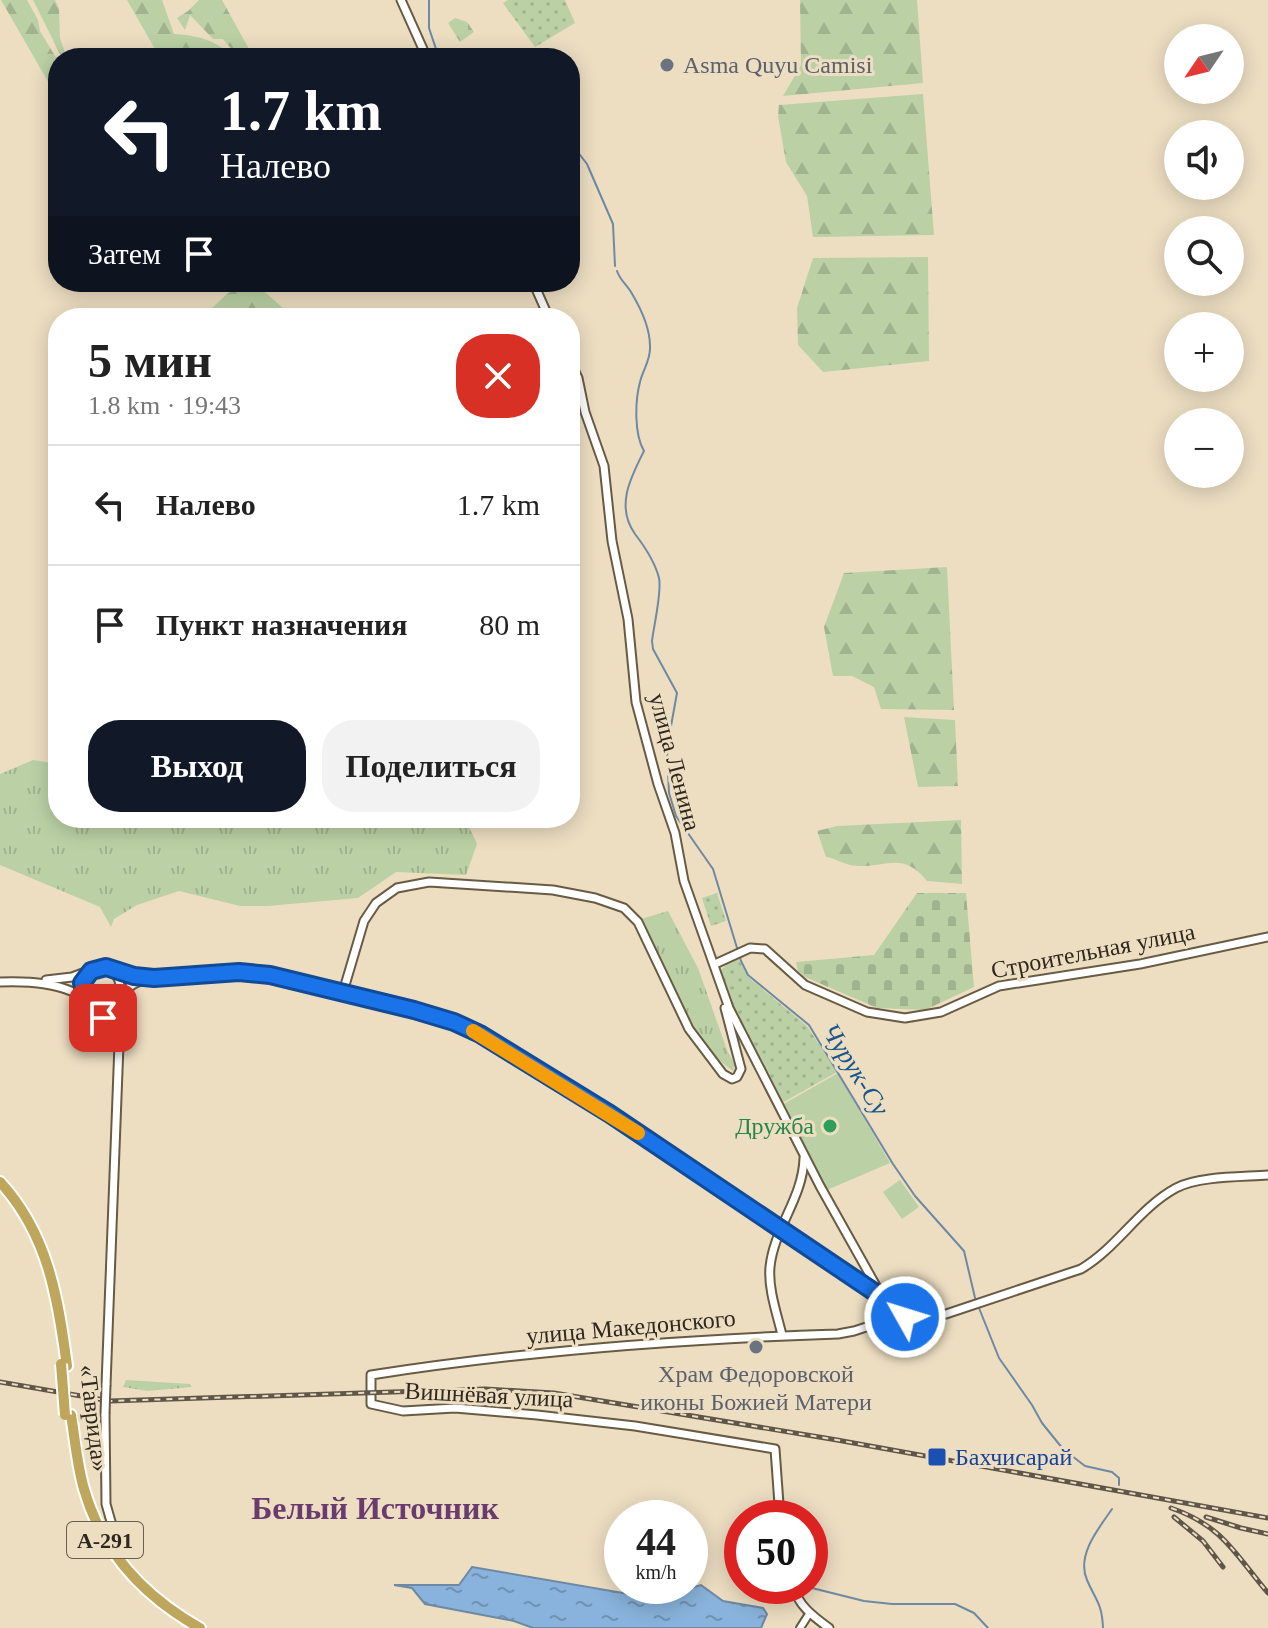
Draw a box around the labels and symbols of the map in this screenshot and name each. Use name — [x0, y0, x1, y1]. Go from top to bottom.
north arrow — [1164, 24, 1244, 104]
place label: Asma Quyu Camisi — [683, 52, 873, 78]
marker: Asma Quyu Camisi — [658, 56, 676, 74]
street label: улица Ленина — [644, 690, 706, 834]
street label: Строительная улица — [989, 918, 1198, 984]
pin — [69, 984, 137, 1052]
water label: Чурук-Су — [816, 1018, 895, 1121]
place label: Дружба — [735, 1113, 814, 1139]
marker: Дружба — [821, 1117, 839, 1135]
position arrow — [863, 1275, 947, 1359]
street label: улица Македонского — [525, 1305, 737, 1349]
marker: Xрам Федоровской иконы Божией Матери — [747, 1338, 765, 1356]
place label: Xрам Федоровской иконы Божией Матери — [640, 1361, 872, 1415]
street label: «Таврида» — [75, 1363, 113, 1473]
street label: Вишнёвая улица — [404, 1378, 574, 1412]
place label: Бахчисарай — [955, 1444, 1072, 1470]
marker: Бахчисарай — [926, 1446, 948, 1468]
district label: Белый Источник — [251, 1490, 499, 1526]
speed limit sign: 50 — [724, 1500, 828, 1604]
road number: А-291 — [67, 1522, 143, 1558]

